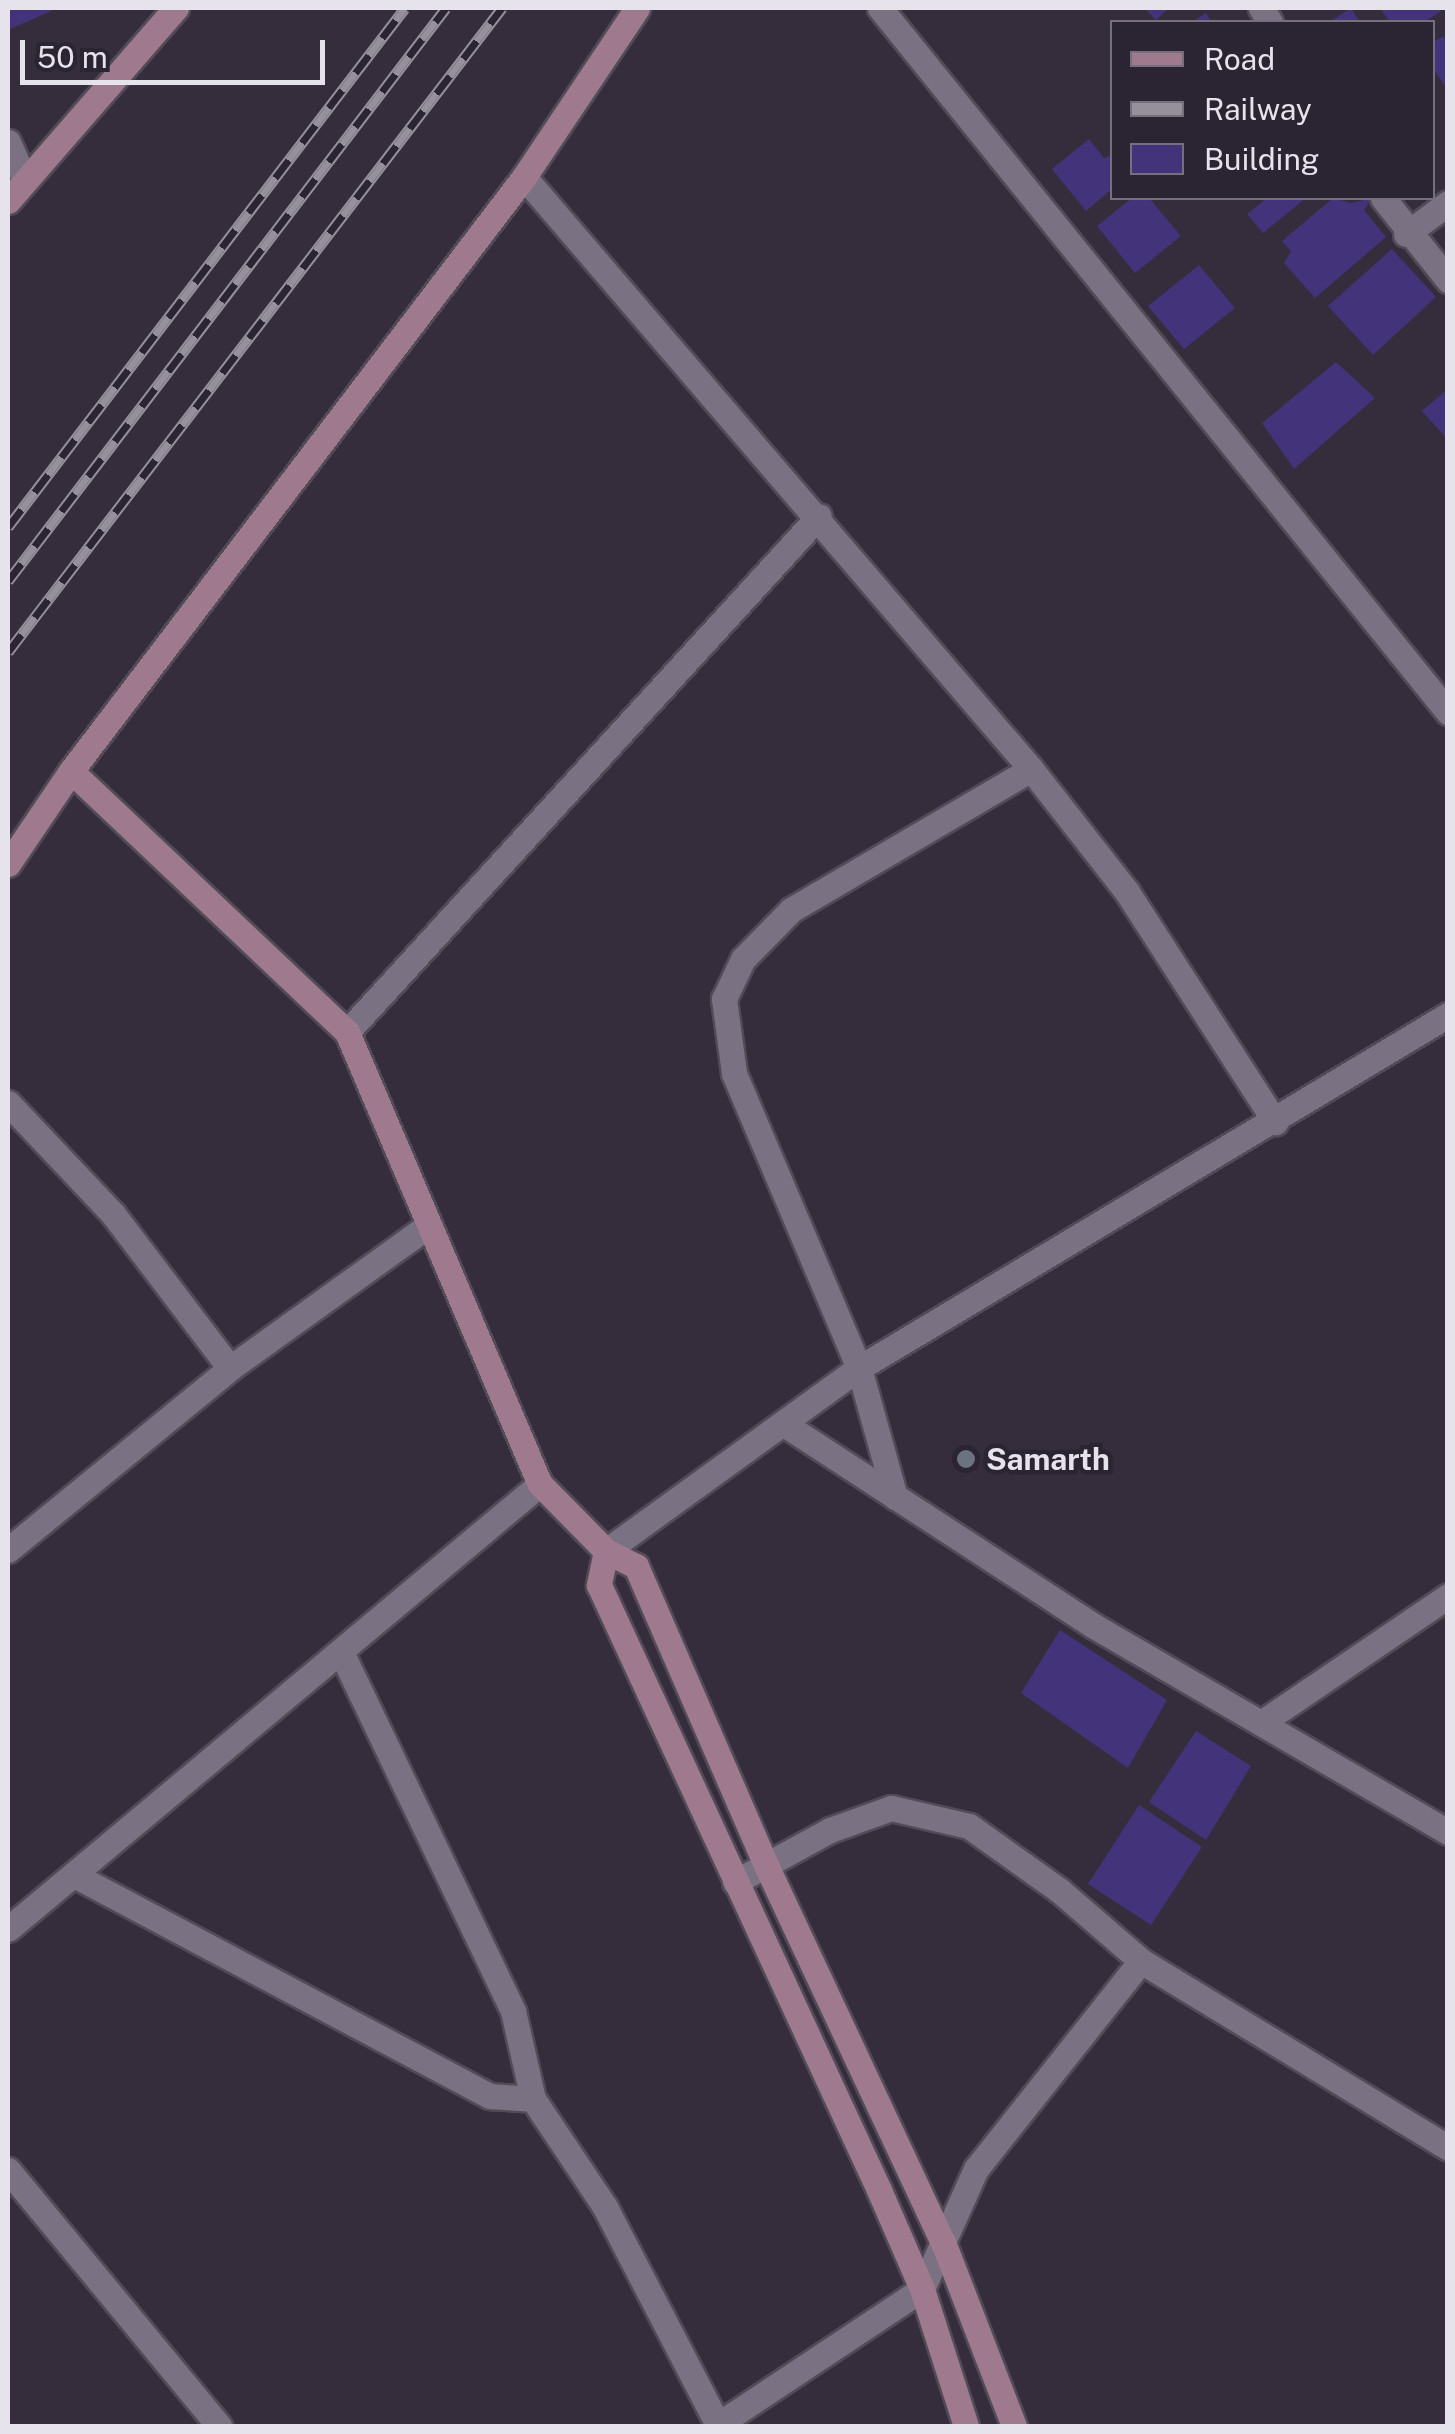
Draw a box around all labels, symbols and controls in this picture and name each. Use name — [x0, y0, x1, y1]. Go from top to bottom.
scale bar — [25, 20, 330, 82]
legend — [1110, 20, 1435, 200]
text: 50 m — [37, 39, 108, 75]
text: Road — [1204, 41, 1275, 77]
text: Railway — [1204, 91, 1312, 127]
text: Building — [1204, 141, 1319, 177]
place label: Samarth — [986, 1441, 1110, 1477]
marker: Samarth — [955, 1448, 977, 1470]

